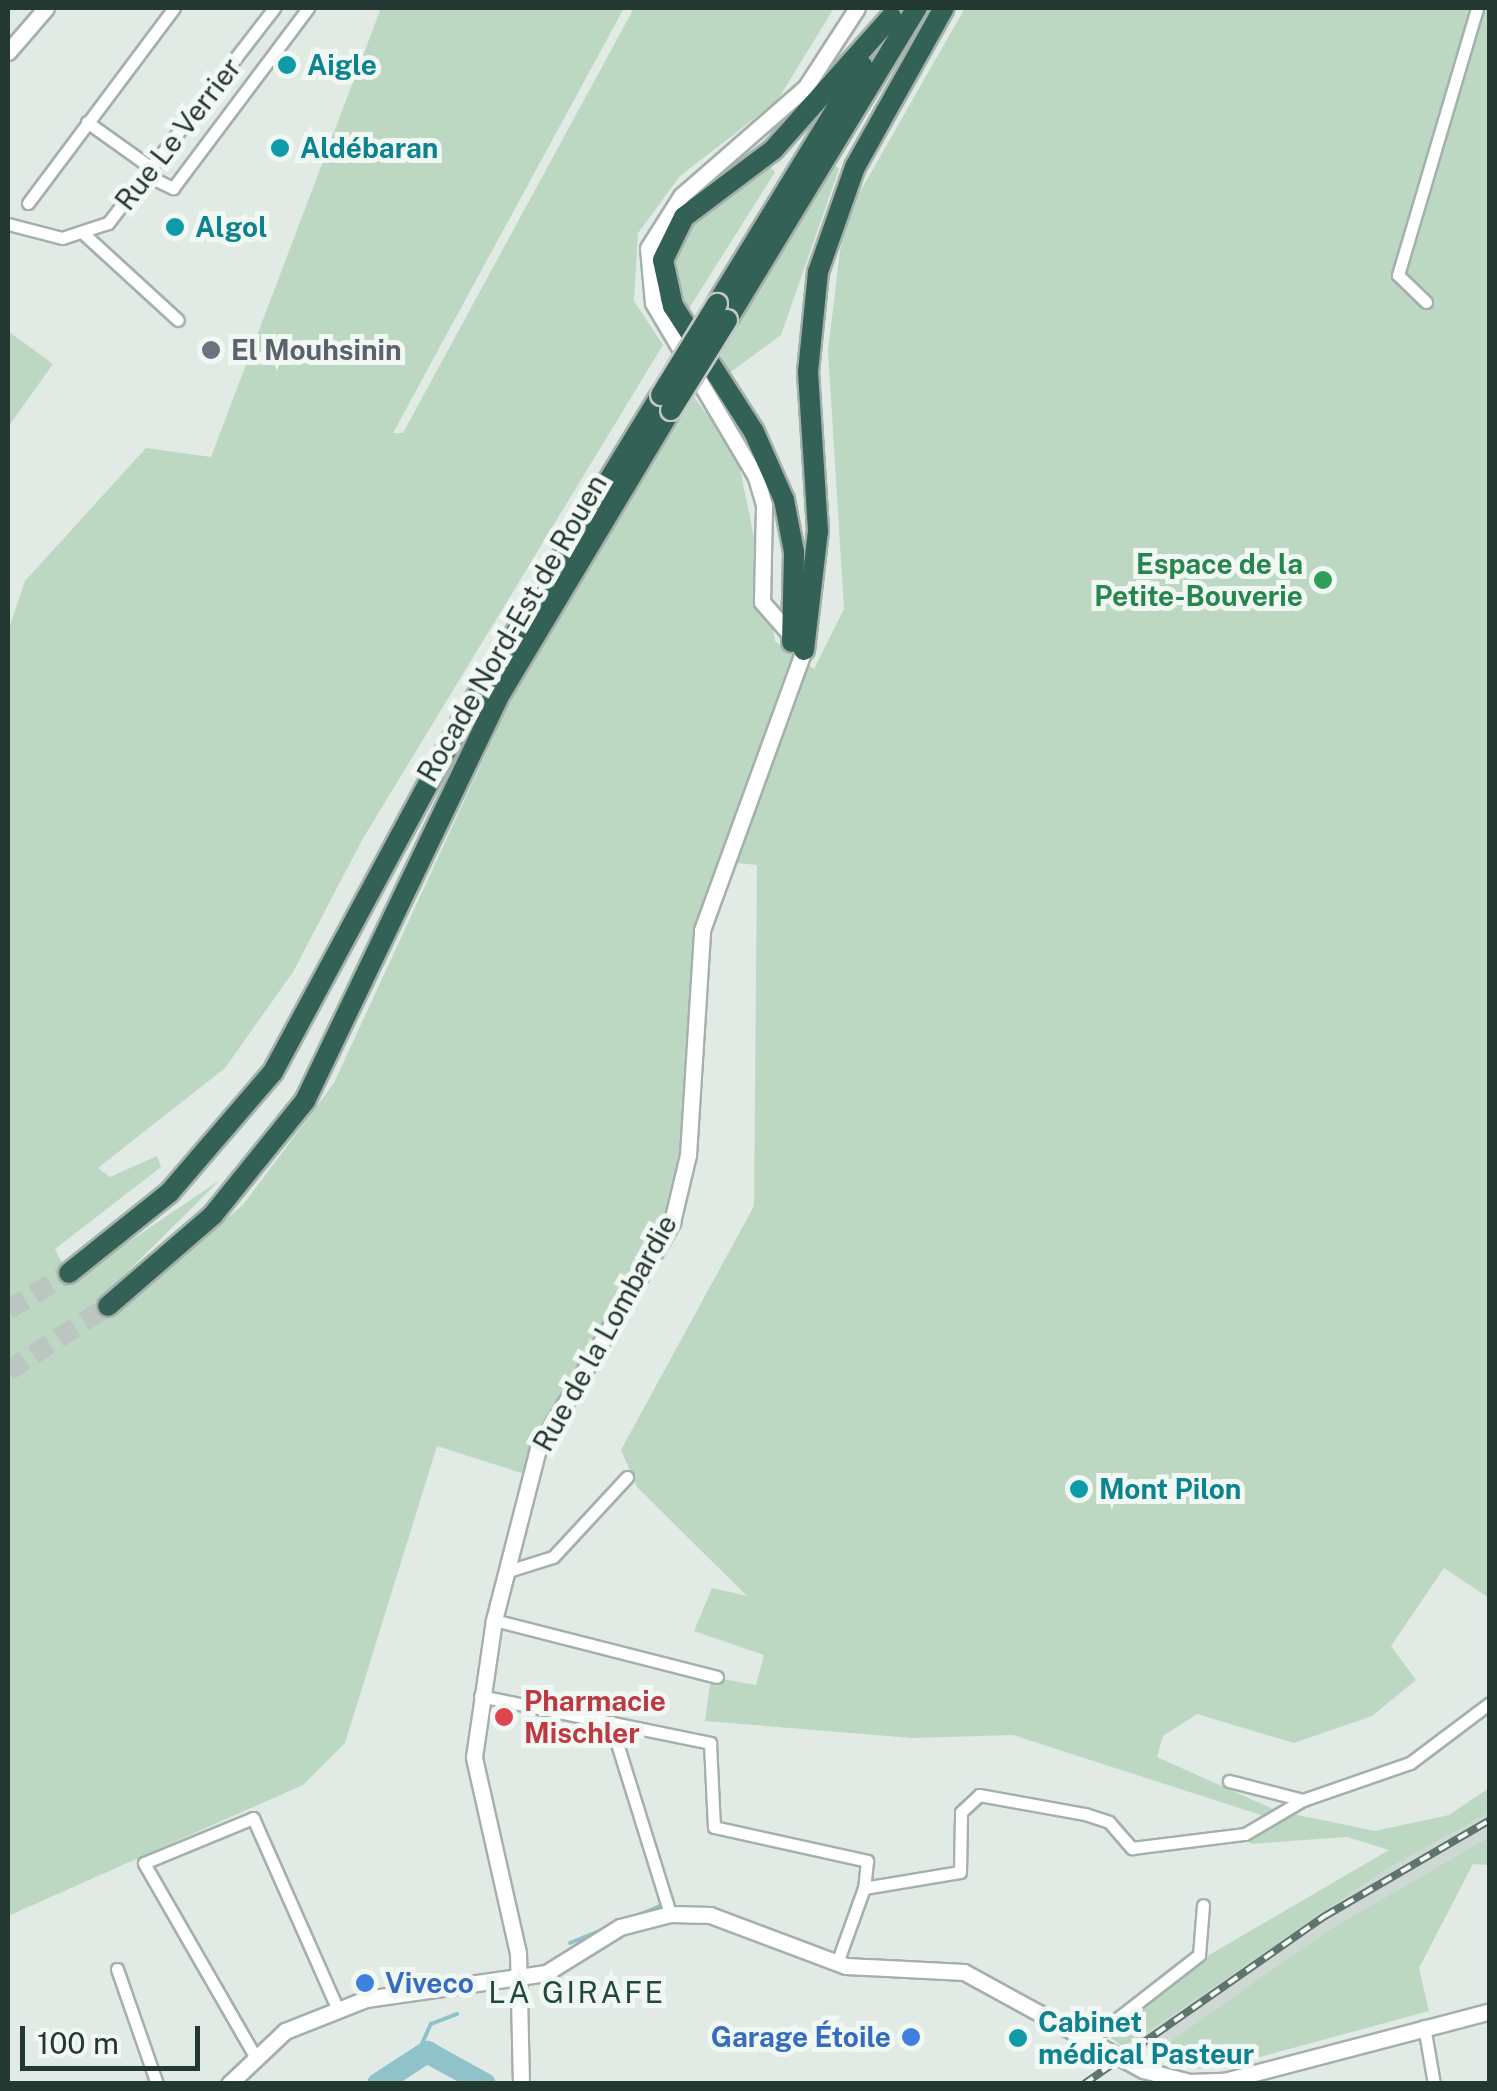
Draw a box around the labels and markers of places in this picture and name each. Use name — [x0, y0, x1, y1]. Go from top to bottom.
place label: Aigle — [307, 48, 377, 82]
marker: Aigle — [276, 54, 298, 76]
place label: Aldébaran — [300, 131, 438, 165]
marker: Aldébaran — [269, 137, 291, 159]
place label: Algol — [195, 210, 267, 244]
marker: Algol — [164, 216, 186, 238]
place label: El Mouhsinin — [231, 333, 402, 367]
marker: El Mouhsinin — [200, 339, 222, 361]
place label: Espace de la Petite-Bouverie — [1094, 547, 1303, 613]
marker: Espace de la Petite-Bouverie — [1312, 569, 1334, 591]
place label: Mont Pilon — [1099, 1472, 1241, 1506]
marker: Mont Pilon — [1068, 1478, 1090, 1500]
place label: Pharmacie Mischler — [524, 1684, 666, 1750]
marker: Pharmacie Mischler — [493, 1706, 515, 1728]
place label: Viveco — [385, 1966, 474, 2000]
marker: Viveco — [354, 1972, 376, 1994]
place label: Cabinet médical Pasteur — [1038, 2005, 1254, 2071]
place label: Garage Étoile — [711, 2020, 891, 2054]
marker: Garage Étoile — [900, 2026, 922, 2048]
marker: Cabinet médical Pasteur — [1007, 2027, 1029, 2049]

